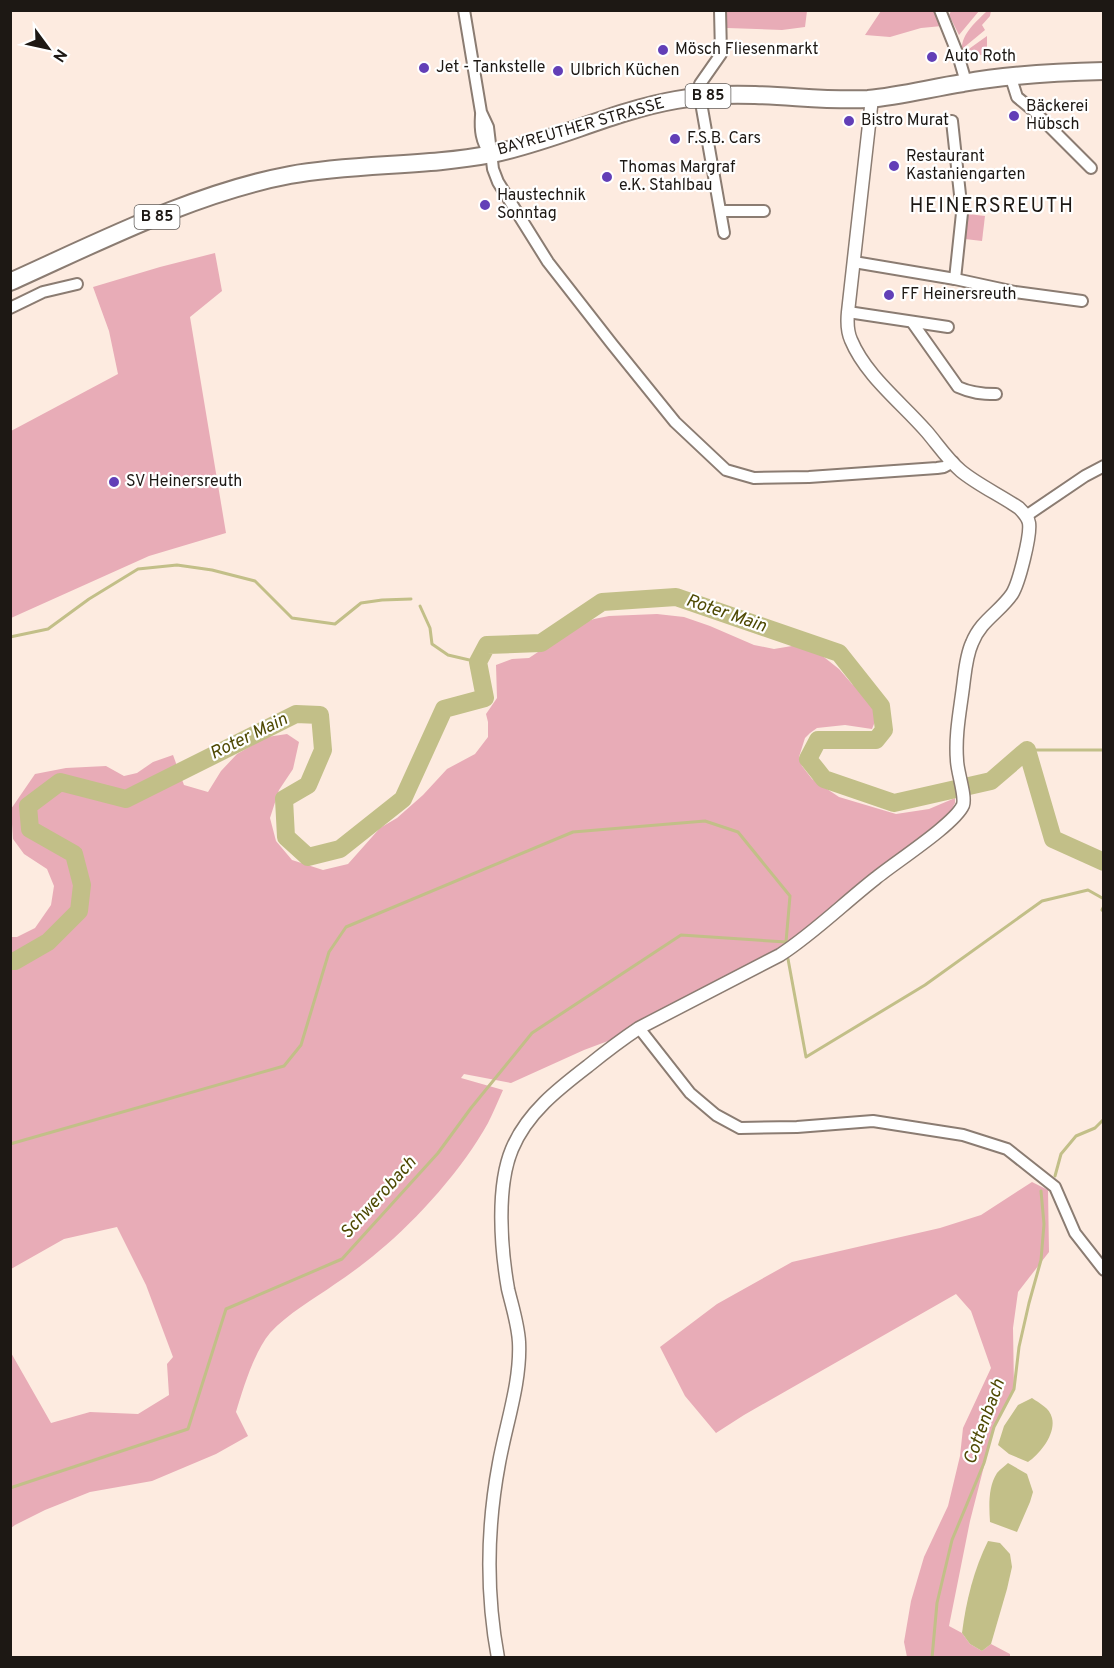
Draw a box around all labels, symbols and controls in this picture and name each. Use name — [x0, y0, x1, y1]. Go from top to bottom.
north arrow — [18, 18, 78, 78]
place label: Mösch Fliesenmarkt — [675, 40, 819, 60]
marker: Mösch Fliesenmarkt — [656, 43, 670, 57]
text: N — [47, 45, 70, 65]
place label: Auto Roth — [944, 47, 1016, 67]
marker: Auto Roth — [925, 50, 939, 64]
place label: Jet - Tankstelle — [436, 58, 545, 78]
marker: Jet - Tankstelle — [417, 61, 431, 75]
place label: Ulbrich Küchen — [570, 61, 680, 81]
marker: Ulbrich Küchen — [551, 64, 565, 78]
road number: B 85 — [686, 84, 730, 108]
street label: BAYREUTHER STRASSE — [495, 94, 667, 160]
place label: Bäckerei Hübsch — [1026, 97, 1088, 135]
marker: Bäckerei Hübsch — [1007, 109, 1021, 123]
place label: Bistro Murat — [861, 111, 949, 131]
marker: Bistro Murat — [842, 114, 856, 128]
place label: F.S.B. Cars — [687, 129, 761, 149]
marker: F.S.B. Cars — [668, 132, 682, 146]
place label: Restaurant Kastaniengarten — [906, 147, 1026, 185]
place label: Thomas Margraf e.K. Stahlbau — [619, 158, 736, 196]
marker: Restaurant Kastaniengarten — [887, 159, 901, 173]
marker: Thomas Margraf e.K. Stahlbau — [600, 170, 614, 184]
place label: Haustechnik Sonntag — [497, 186, 586, 224]
district label: HEINERSREUTH — [910, 194, 1074, 220]
marker: Haustechnik Sonntag — [478, 198, 492, 212]
road number: B 85 — [134, 205, 180, 229]
place label: FF Heinersreuth — [901, 285, 1016, 305]
marker: FF Heinersreuth — [882, 288, 896, 302]
place label: SV Heinersreuth — [126, 472, 242, 492]
marker: SV Heinersreuth — [107, 475, 121, 489]
water label: Roter Main — [683, 589, 770, 639]
water label: Roter Main — [206, 708, 292, 766]
water label: Schwerobach — [336, 1152, 422, 1244]
water label: Cottenbach — [959, 1376, 1011, 1468]

